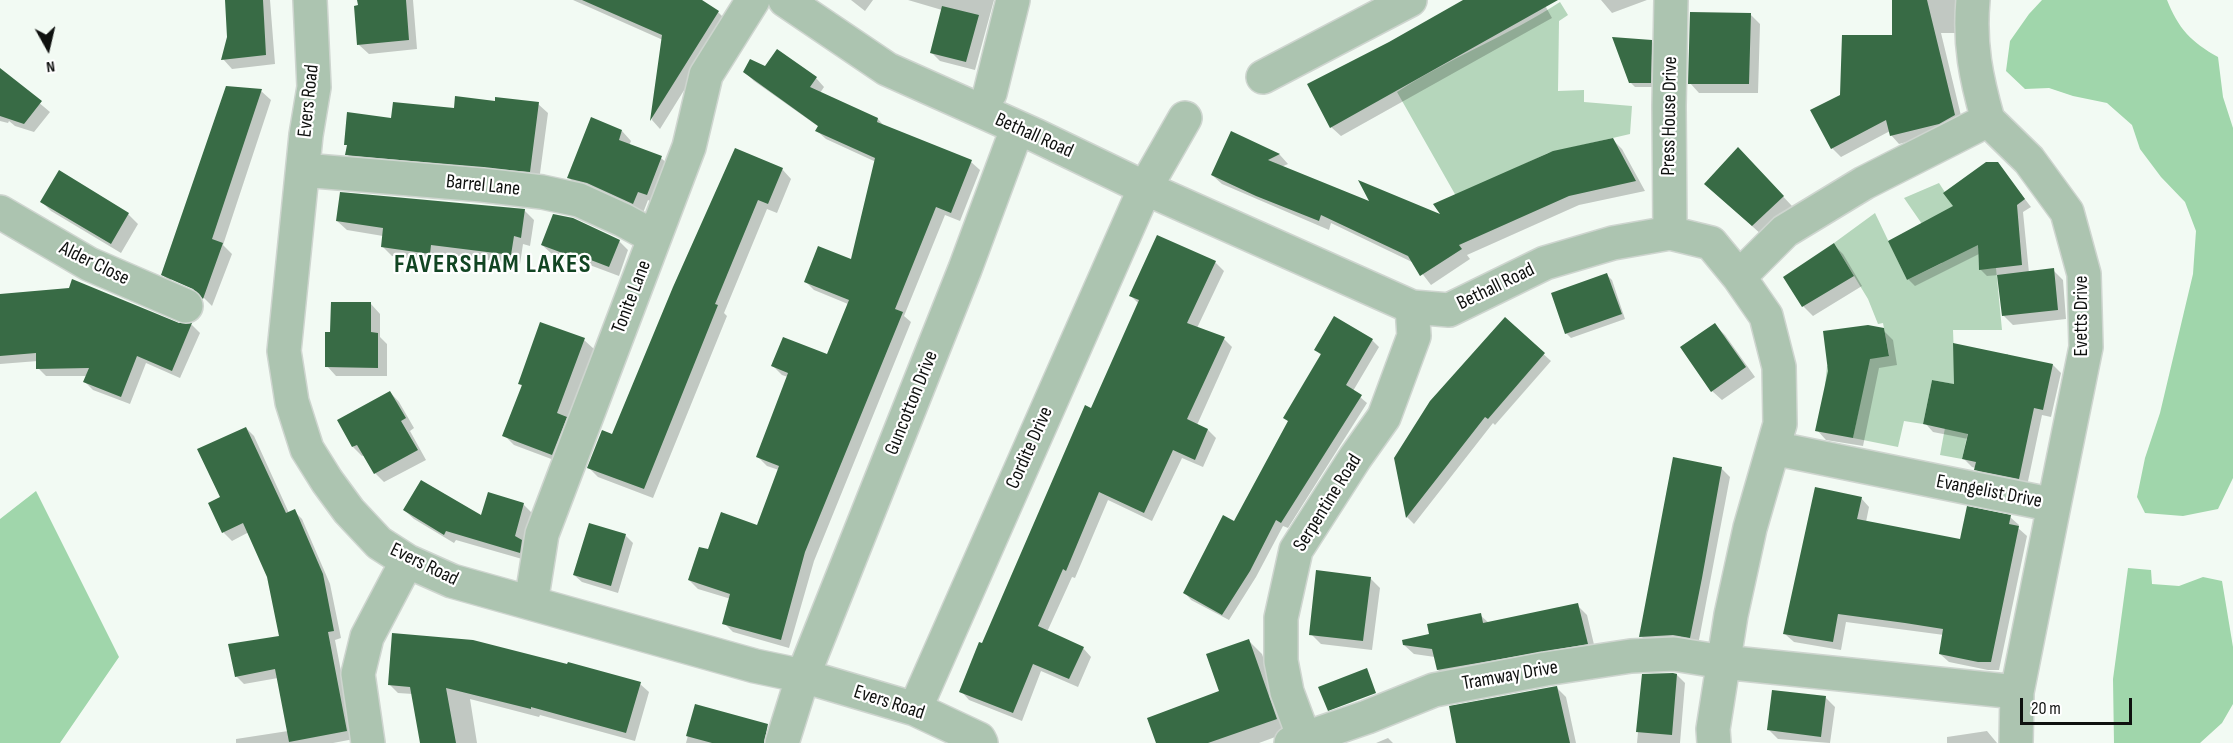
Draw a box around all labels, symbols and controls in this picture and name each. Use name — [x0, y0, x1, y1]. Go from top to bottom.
north arrow — [18, 18, 78, 78]
text: N — [45, 56, 56, 76]
street label: Press House Drive — [1657, 56, 1683, 176]
street label: Evers Road — [293, 63, 325, 139]
street label: Bethall Road — [991, 108, 1077, 164]
street label: Barrel Lane — [445, 170, 521, 202]
street label: Alder Close — [55, 237, 133, 291]
district label: FAVERSHAM LAKES — [394, 249, 592, 281]
street label: Tonite Lane — [607, 257, 657, 337]
street label: Bethall Road — [1453, 258, 1539, 316]
street label: Evetts Drive — [2070, 275, 2094, 357]
street label: Guncotton Drive — [880, 347, 944, 459]
street label: Cordite Drive — [1001, 403, 1059, 493]
street label: Serpentine Road — [1289, 450, 1367, 556]
street label: Evangelist Drive — [1934, 470, 2044, 514]
street label: Evers Road — [386, 538, 462, 592]
street label: Tramway Drive — [1460, 656, 1560, 696]
street label: Evers Road — [851, 680, 927, 726]
scale bar — [2023, 686, 2136, 724]
text: 20 m — [2031, 698, 2061, 719]

